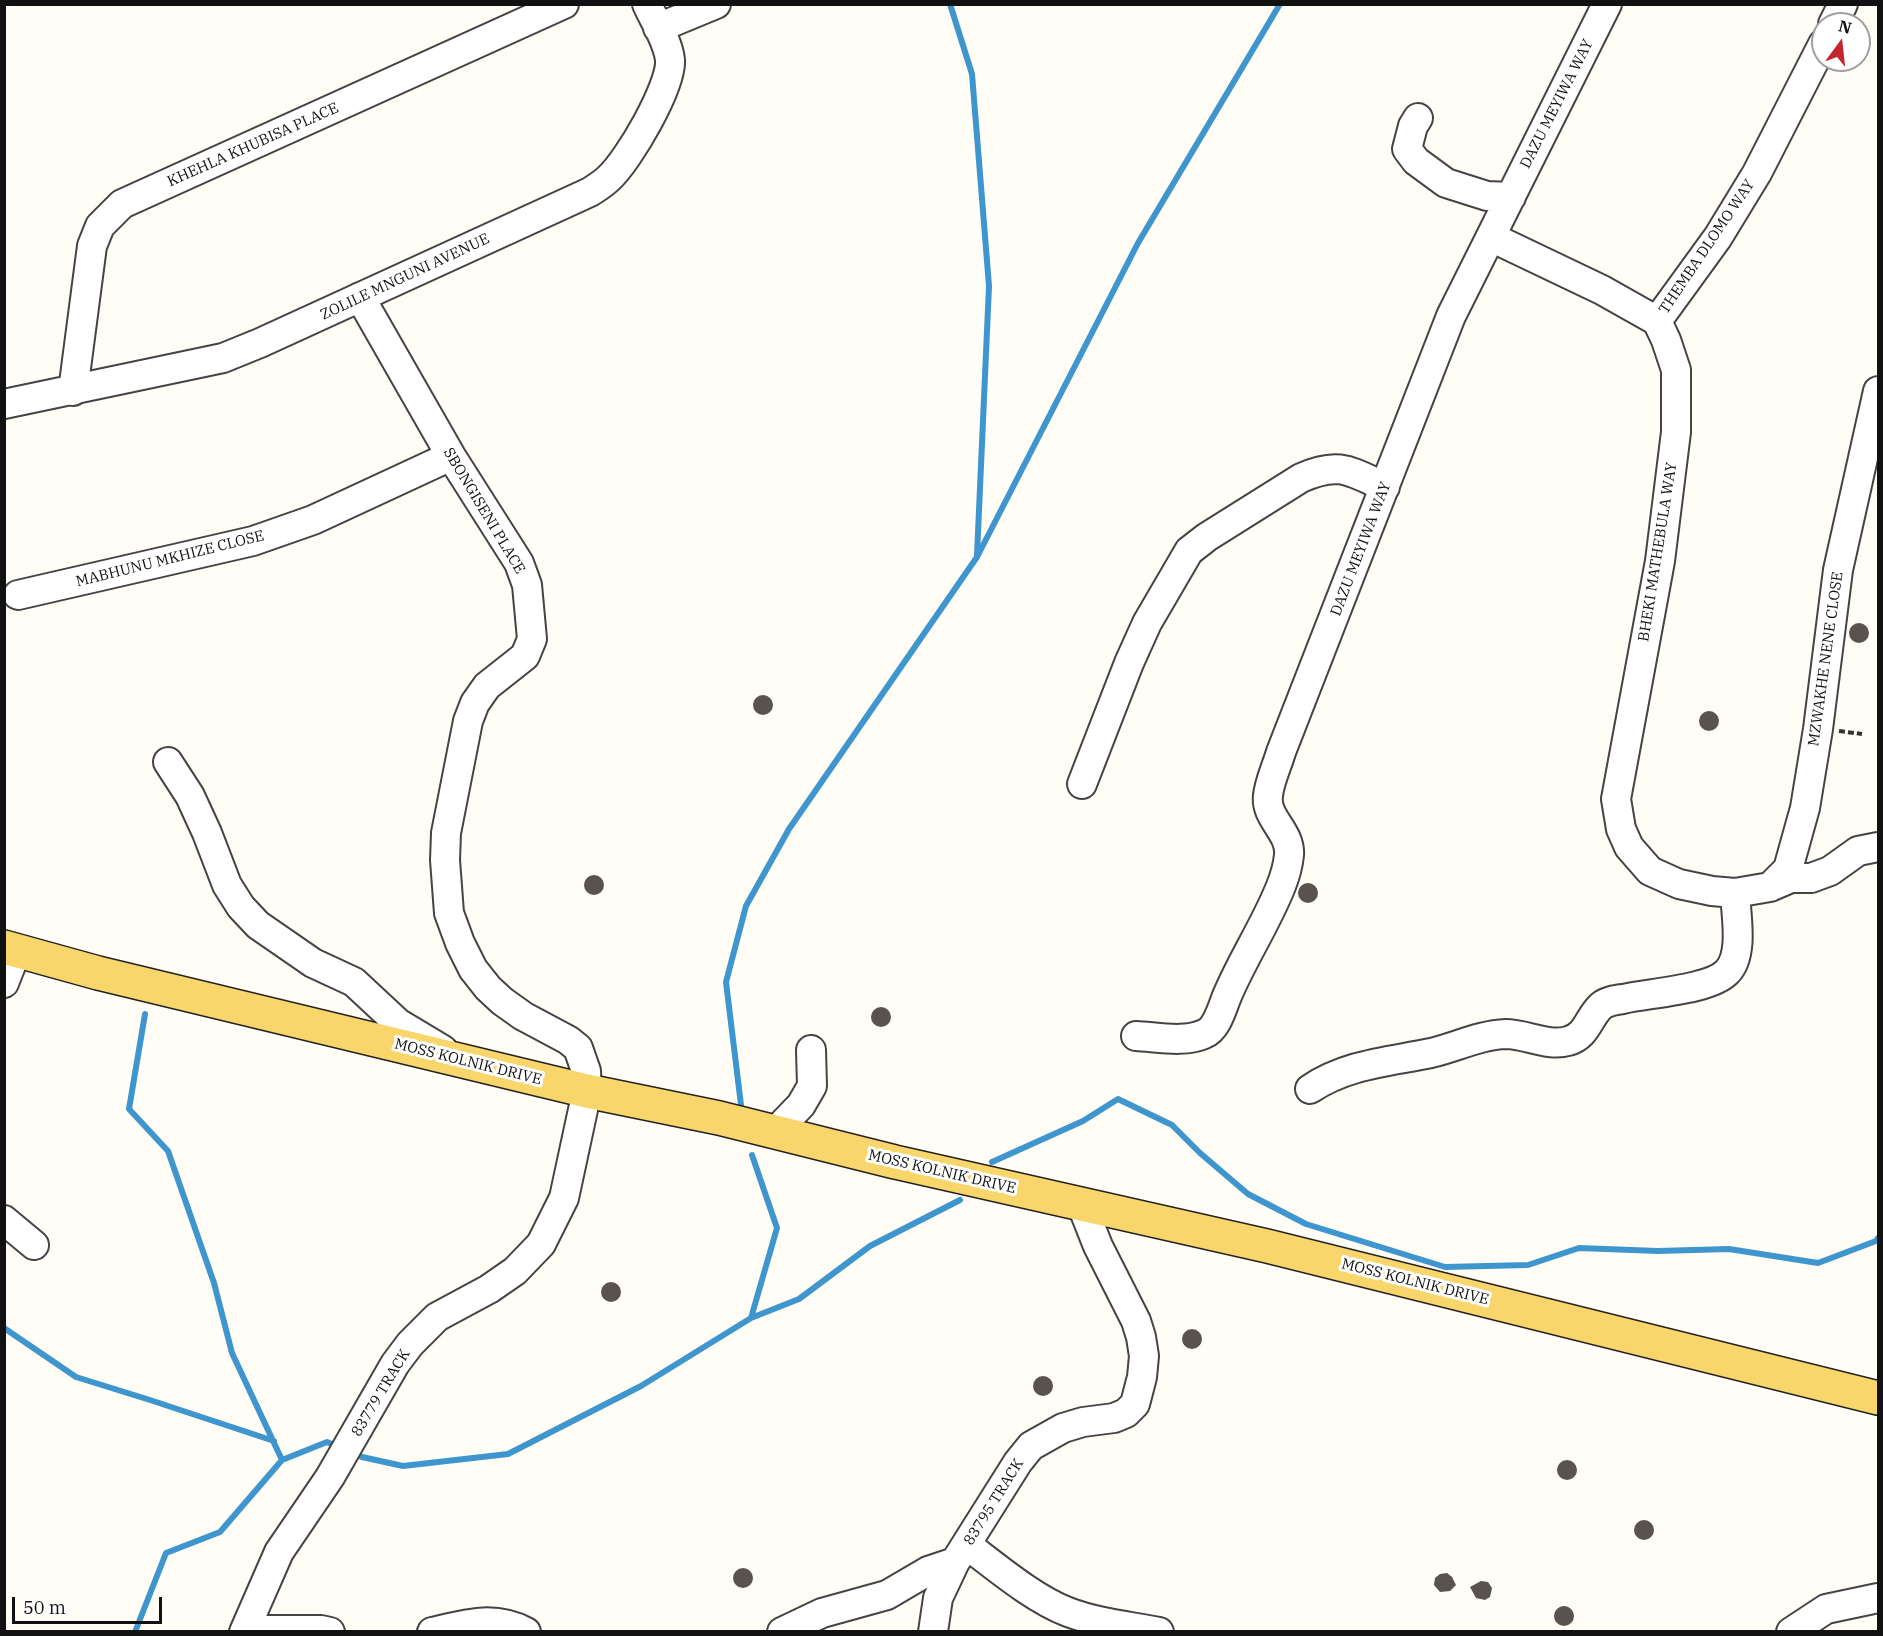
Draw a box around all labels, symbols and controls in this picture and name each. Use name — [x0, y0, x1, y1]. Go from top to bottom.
north arrow — [1811, 12, 1871, 72]
text: N — [1836, 15, 1854, 38]
street label: DAZU MEYIWA WAY — [1517, 36, 1597, 172]
street label: KHEHLA KHUBISA PLACE — [165, 99, 341, 191]
street label: THEMBA DLOMO WAY — [1655, 176, 1759, 318]
street label: ZOLILE MNGUNI AVENUE — [318, 230, 492, 324]
street label: SBONGISENI PLACE — [439, 445, 529, 577]
street label: BHEKI MATHEBULA WAY — [1635, 461, 1681, 643]
street label: DAZU MEYIWA WAY — [1327, 479, 1395, 619]
street label: MABHUNU MKHIZE CLOSE — [74, 527, 266, 591]
street label: MZWAKHE NENE CLOSE — [1805, 571, 1847, 747]
street label: MOSS KOLNIK DRIVE — [393, 1035, 543, 1089]
street label: MOSS KOLNIK DRIVE — [866, 1146, 1018, 1198]
street label: MOSS KOLNIK DRIVE — [1340, 1255, 1490, 1309]
street label: 83779 TRACK — [348, 1346, 414, 1440]
street label: 83795 TRACK — [960, 1455, 1028, 1549]
scale bar — [15, 1585, 165, 1623]
text: 50 m — [23, 1596, 66, 1619]

